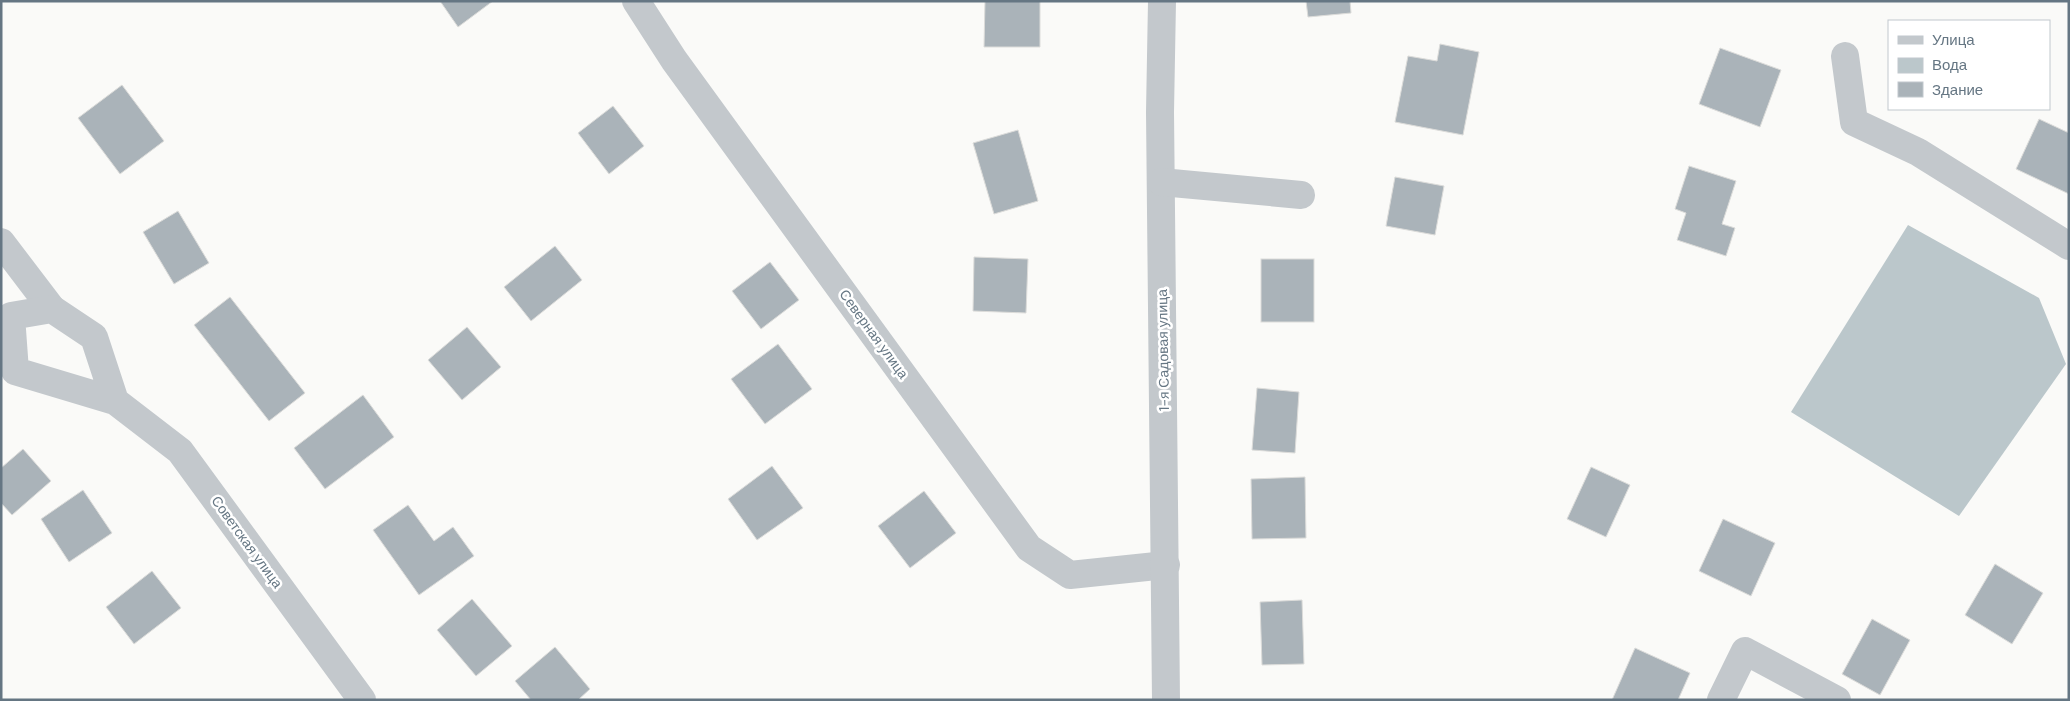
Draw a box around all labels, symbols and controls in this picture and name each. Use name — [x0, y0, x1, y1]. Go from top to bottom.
legend — [1888, 20, 2050, 110]
text: Улица — [1932, 30, 1975, 50]
text: Вода — [1932, 55, 1968, 75]
text: Здание — [1932, 80, 1983, 100]
street label: Северная улица — [836, 286, 913, 382]
street label: 1-я Садовая улица — [1153, 289, 1173, 411]
street label: Советская улица — [207, 492, 287, 592]

